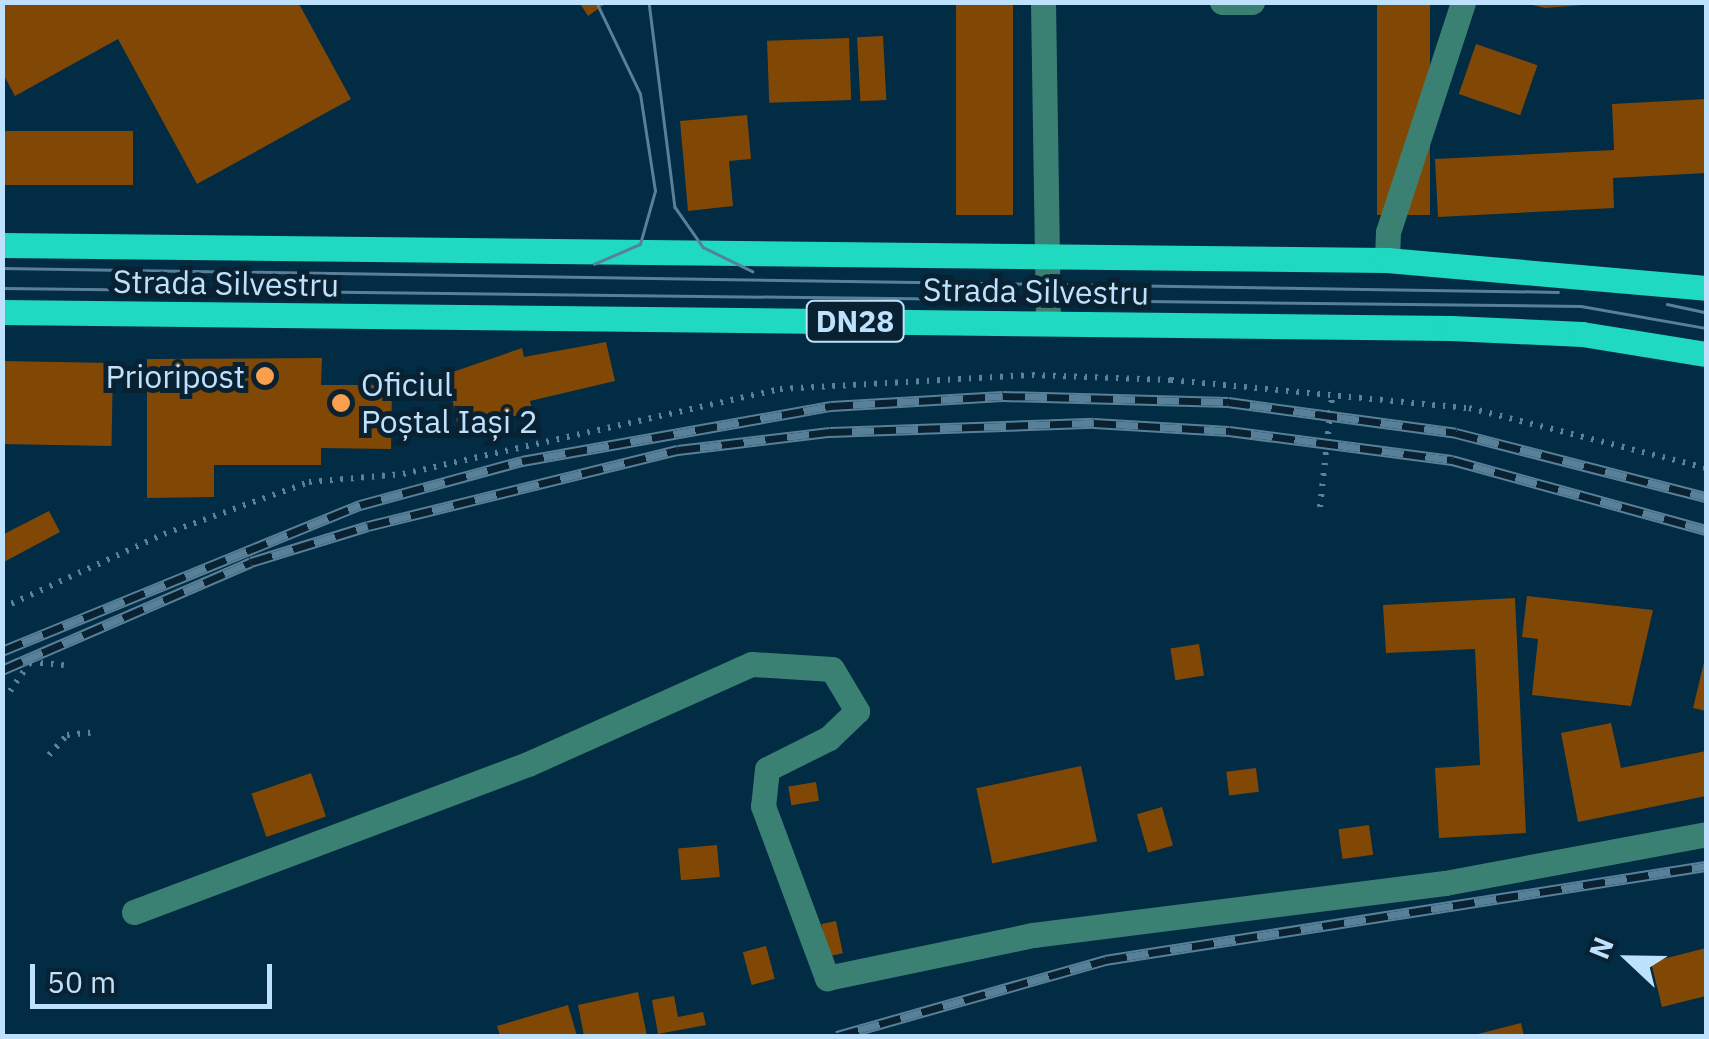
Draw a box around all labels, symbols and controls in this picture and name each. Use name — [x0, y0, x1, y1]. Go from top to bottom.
street label: Strada Silvestru — [113, 262, 339, 304]
street label: Strada Silvestru — [923, 270, 1149, 312]
road number: DN28 — [805, 296, 905, 346]
place label: Prioripost — [105, 357, 245, 395]
marker: Prioripost — [254, 365, 276, 387]
place label: Oficiul Poștal Iași 2 — [361, 366, 538, 441]
marker: Oficiul Poștal Iași 2 — [330, 392, 352, 414]
north arrow — [1579, 909, 1679, 1009]
text: N — [1580, 931, 1622, 964]
scale bar — [35, 944, 278, 1006]
text: 50 m — [47, 962, 116, 1001]

